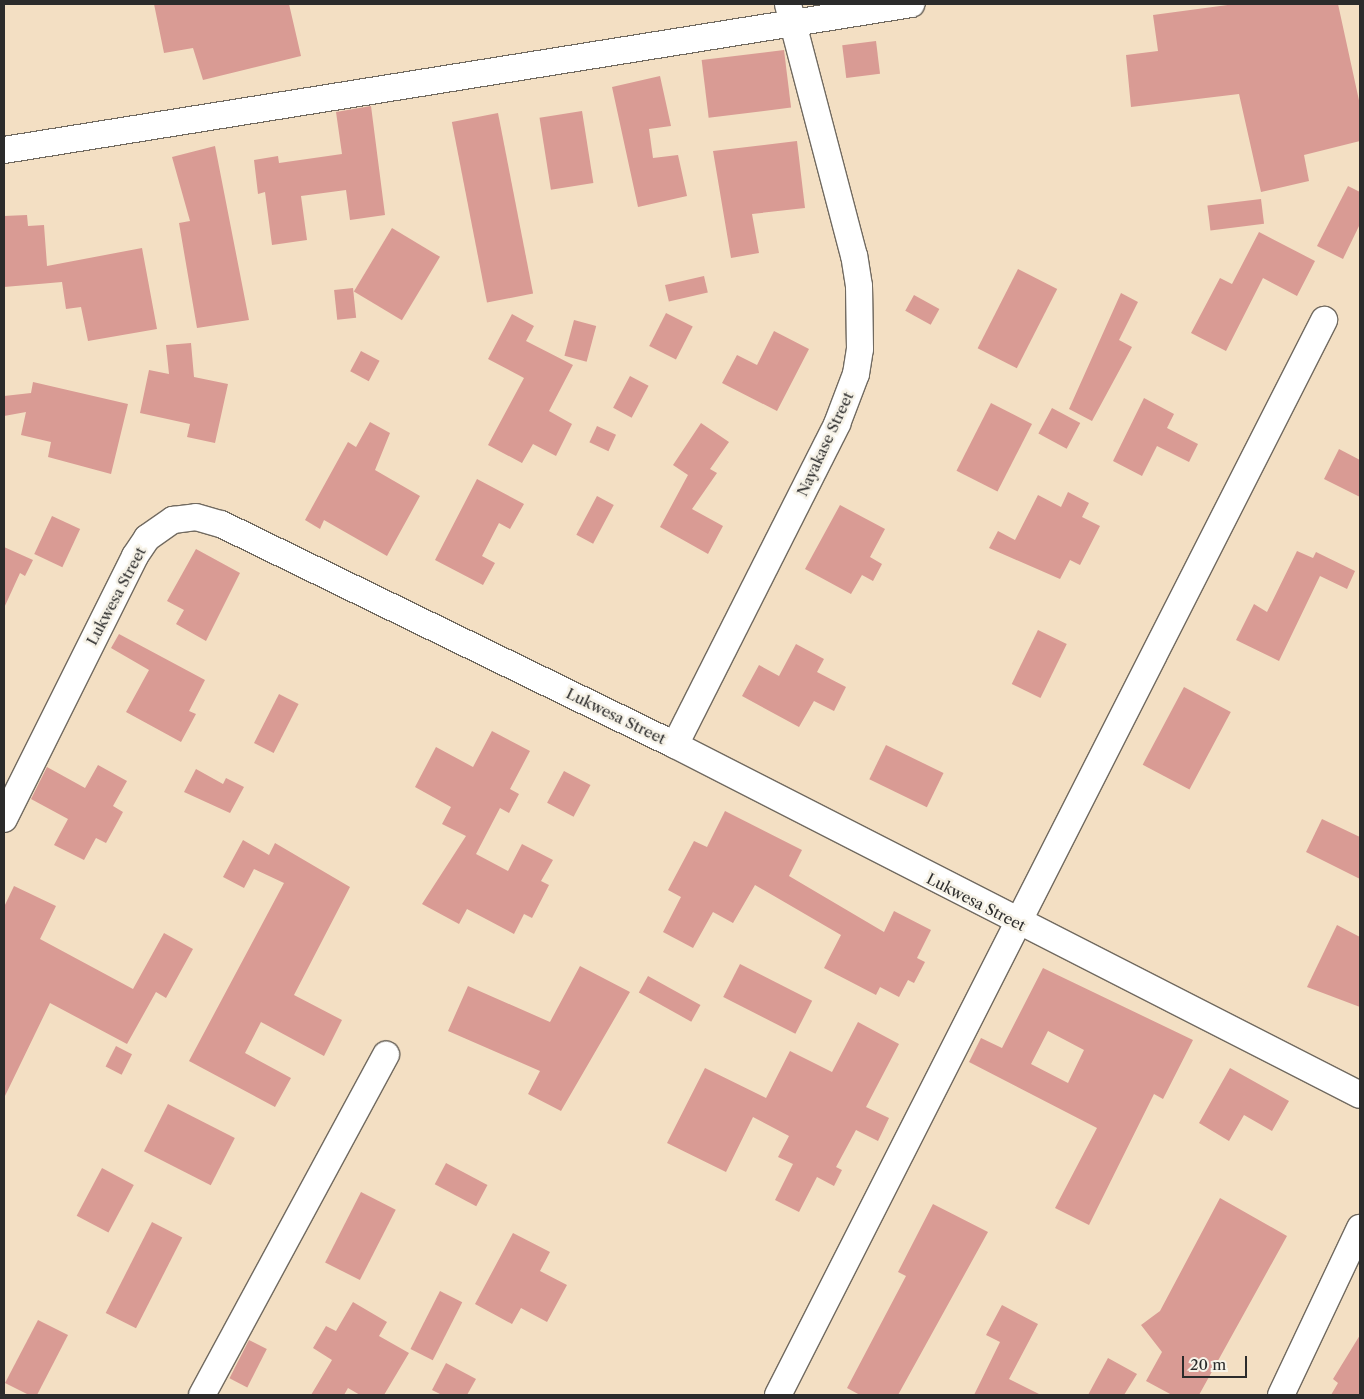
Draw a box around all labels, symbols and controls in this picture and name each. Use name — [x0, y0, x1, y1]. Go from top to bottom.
street label: Nayakase Street — [793, 389, 857, 499]
street label: Lukwesa Street — [83, 544, 149, 648]
street label: Lukwesa Street — [563, 684, 669, 748]
street label: Lukwesa Street — [923, 869, 1029, 935]
scale bar — [1184, 1346, 1249, 1378]
text: 20 m — [1190, 1355, 1226, 1374]

